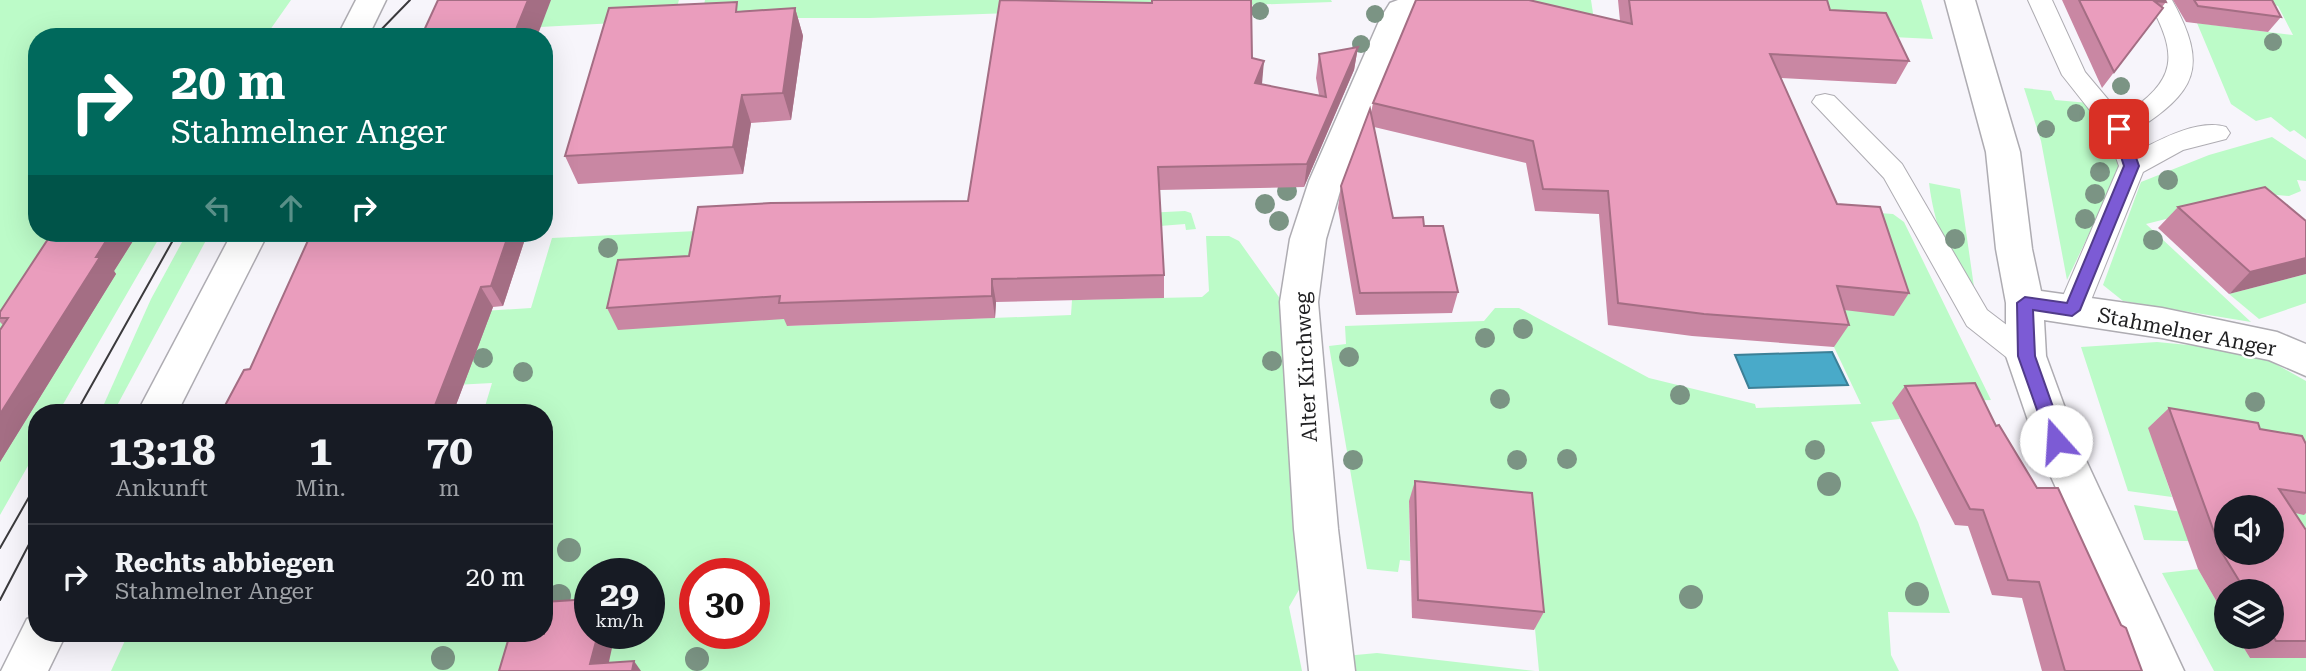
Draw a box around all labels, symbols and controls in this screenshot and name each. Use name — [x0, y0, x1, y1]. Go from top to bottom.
text: 20 m — [171, 54, 286, 111]
icon: right — [56, 56, 147, 147]
pin — [2089, 99, 2149, 159]
icon: arrive — [2100, 110, 2138, 148]
text: Stahmelner Anger — [171, 113, 447, 151]
icon: left — [199, 189, 237, 227]
icon: ahead — [272, 189, 310, 227]
icon: right — [345, 189, 383, 227]
street label: Alter Kirchweg — [1290, 291, 1322, 443]
street label: Stahmelner Anger — [2096, 303, 2279, 361]
position arrow — [2019, 404, 2093, 478]
text: 13:18 — [108, 426, 215, 475]
text: 1 — [309, 426, 332, 475]
text: 70 — [426, 426, 473, 475]
text: Ankunft — [116, 475, 208, 502]
text: Min. — [296, 475, 346, 502]
text: m — [439, 475, 460, 502]
map controls — [2214, 495, 2284, 649]
button: sound — [2214, 495, 2284, 565]
text: Rechts abbiegen — [115, 548, 334, 578]
icon: right — [56, 558, 94, 596]
speed limit sign: 30 — [679, 558, 770, 649]
text: 20 m — [466, 562, 525, 592]
text: 29 — [600, 574, 639, 615]
text: Stahmelner Anger — [115, 578, 314, 605]
button: layers — [2214, 579, 2284, 649]
text: km/h — [595, 610, 644, 631]

